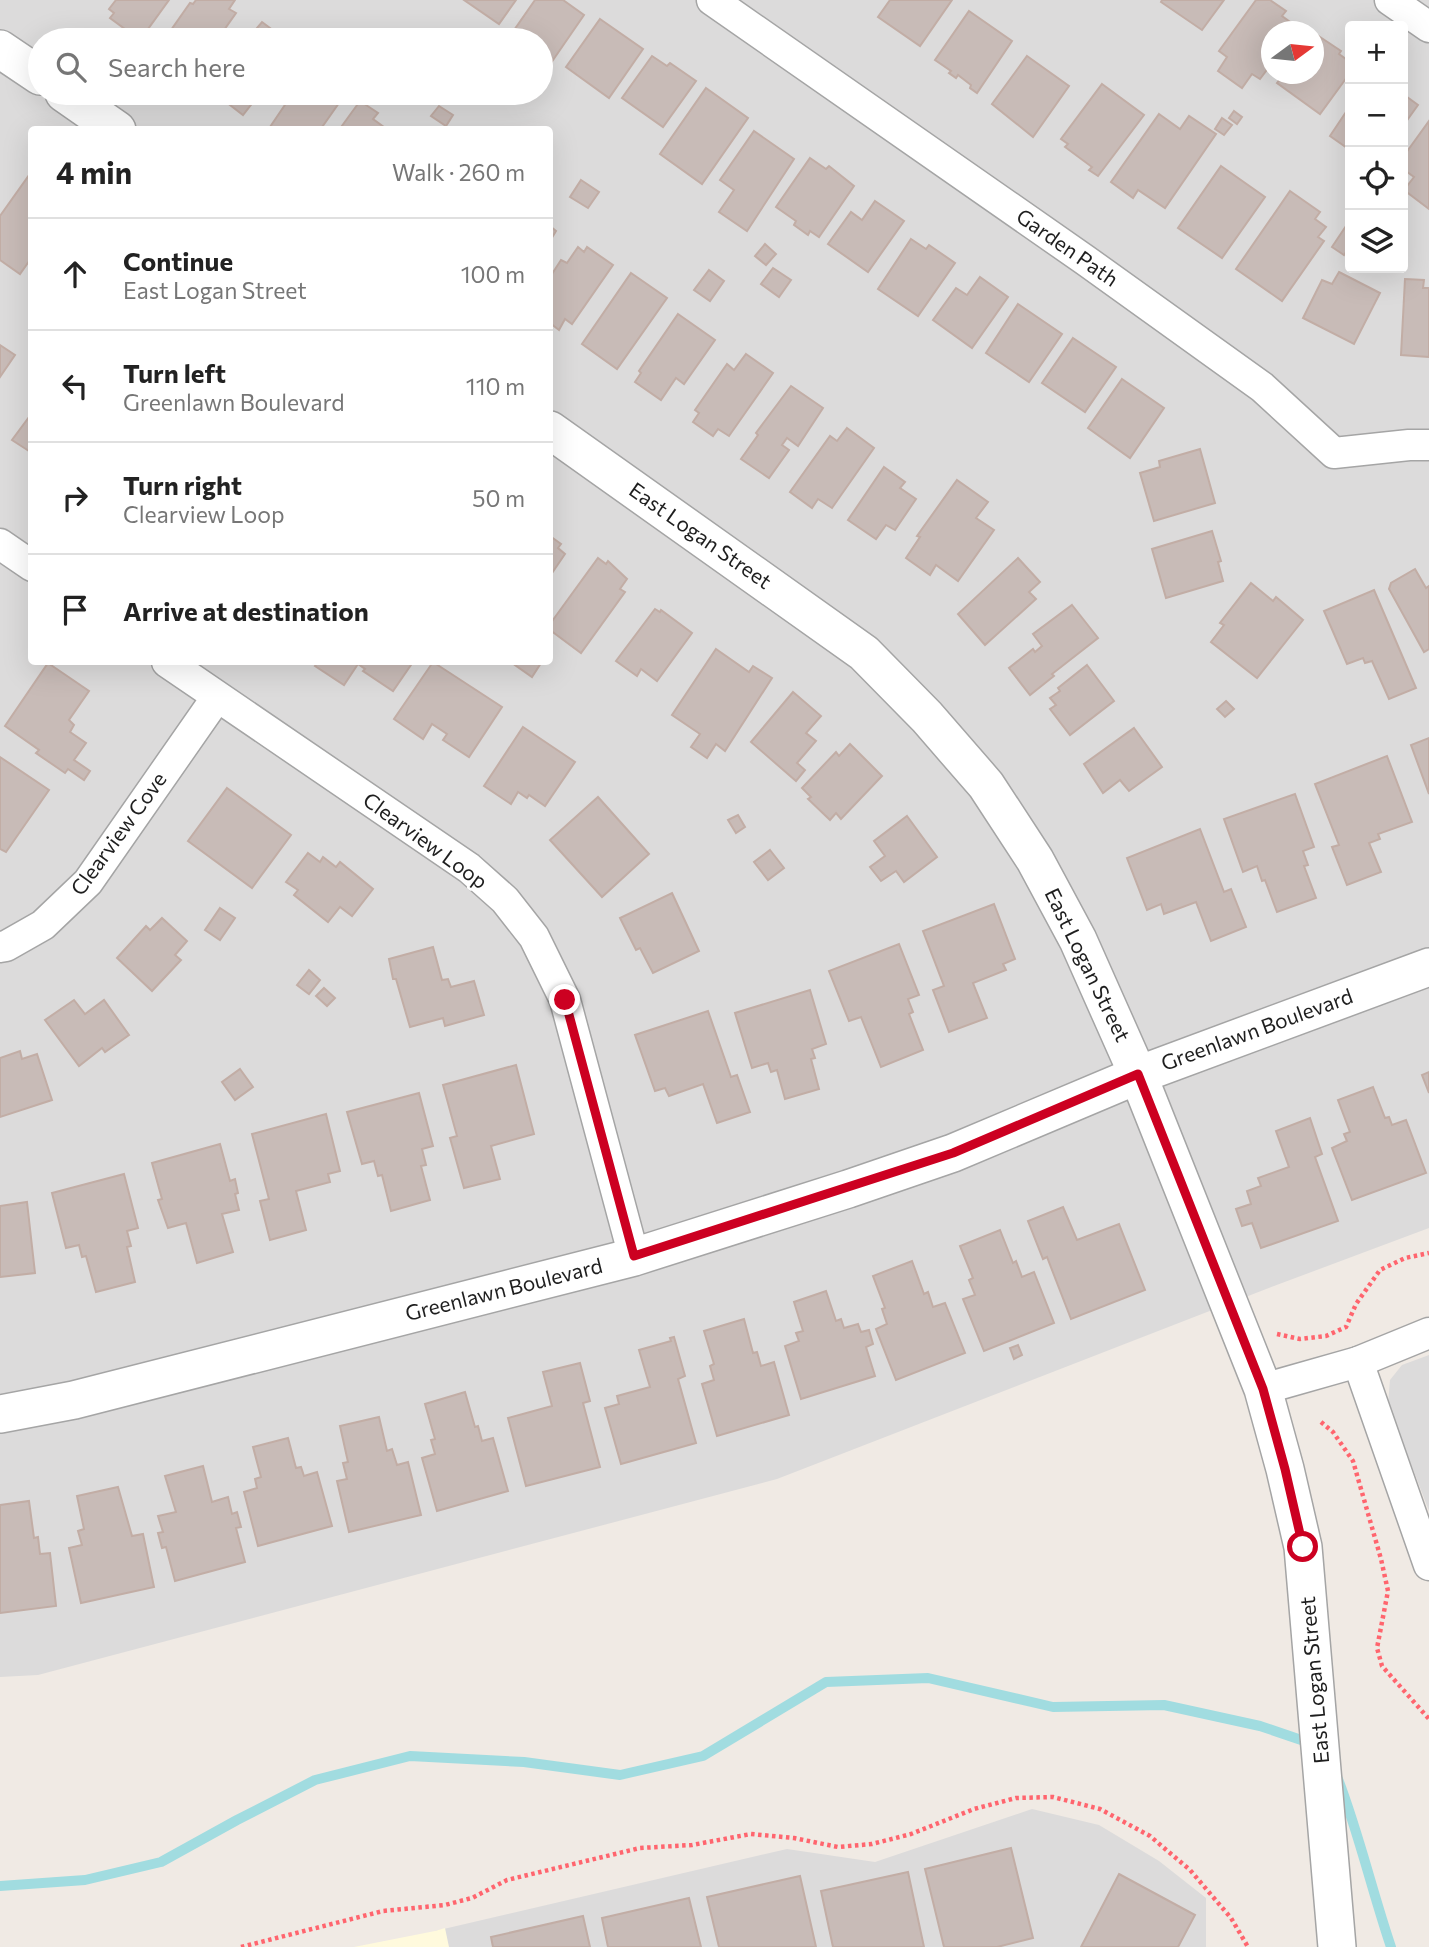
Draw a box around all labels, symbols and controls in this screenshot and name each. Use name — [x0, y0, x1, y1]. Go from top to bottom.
north arrow — [1261, 21, 1324, 84]
map controls — [1345, 21, 1408, 273]
button: + — [1345, 21, 1408, 84]
search box — [28, 28, 553, 105]
icon: search — [52, 48, 90, 86]
text: Search here — [108, 51, 246, 82]
button: − — [1345, 84, 1408, 147]
button: locate — [1345, 147, 1408, 210]
text: 4 min — [56, 153, 132, 190]
text: Walk · 260 m — [392, 158, 525, 186]
street label: Garden Path — [1012, 203, 1124, 291]
button: layers — [1345, 210, 1408, 273]
text: Continue — [123, 245, 233, 276]
icon: ahead — [56, 255, 94, 293]
text: 100 m — [461, 260, 525, 288]
text: East Logan Street — [123, 276, 307, 304]
text: Turn left — [123, 357, 226, 388]
icon: left — [56, 367, 94, 405]
text: 110 m — [466, 372, 525, 400]
text: Greenlawn Boulevard — [123, 388, 345, 416]
text: Turn right — [123, 469, 242, 500]
street label: East Logan Street — [625, 476, 777, 593]
icon: right — [56, 479, 94, 517]
text: 50 m — [472, 484, 525, 512]
text: Clearview Loop — [123, 500, 285, 528]
icon: arrive — [56, 591, 94, 629]
text: Arrive at destination — [123, 595, 369, 626]
street label: Clearview Cove — [65, 767, 171, 900]
street label: Clearview Loop — [359, 786, 493, 893]
street label: East Logan Street — [1040, 883, 1136, 1045]
street label: Greenlawn Boulevard — [1157, 982, 1356, 1075]
route end — [549, 984, 580, 1015]
street label: Greenlawn Boulevard — [402, 1252, 605, 1325]
route start — [1287, 1531, 1318, 1562]
street label: East Logan Street — [1294, 1595, 1333, 1765]

